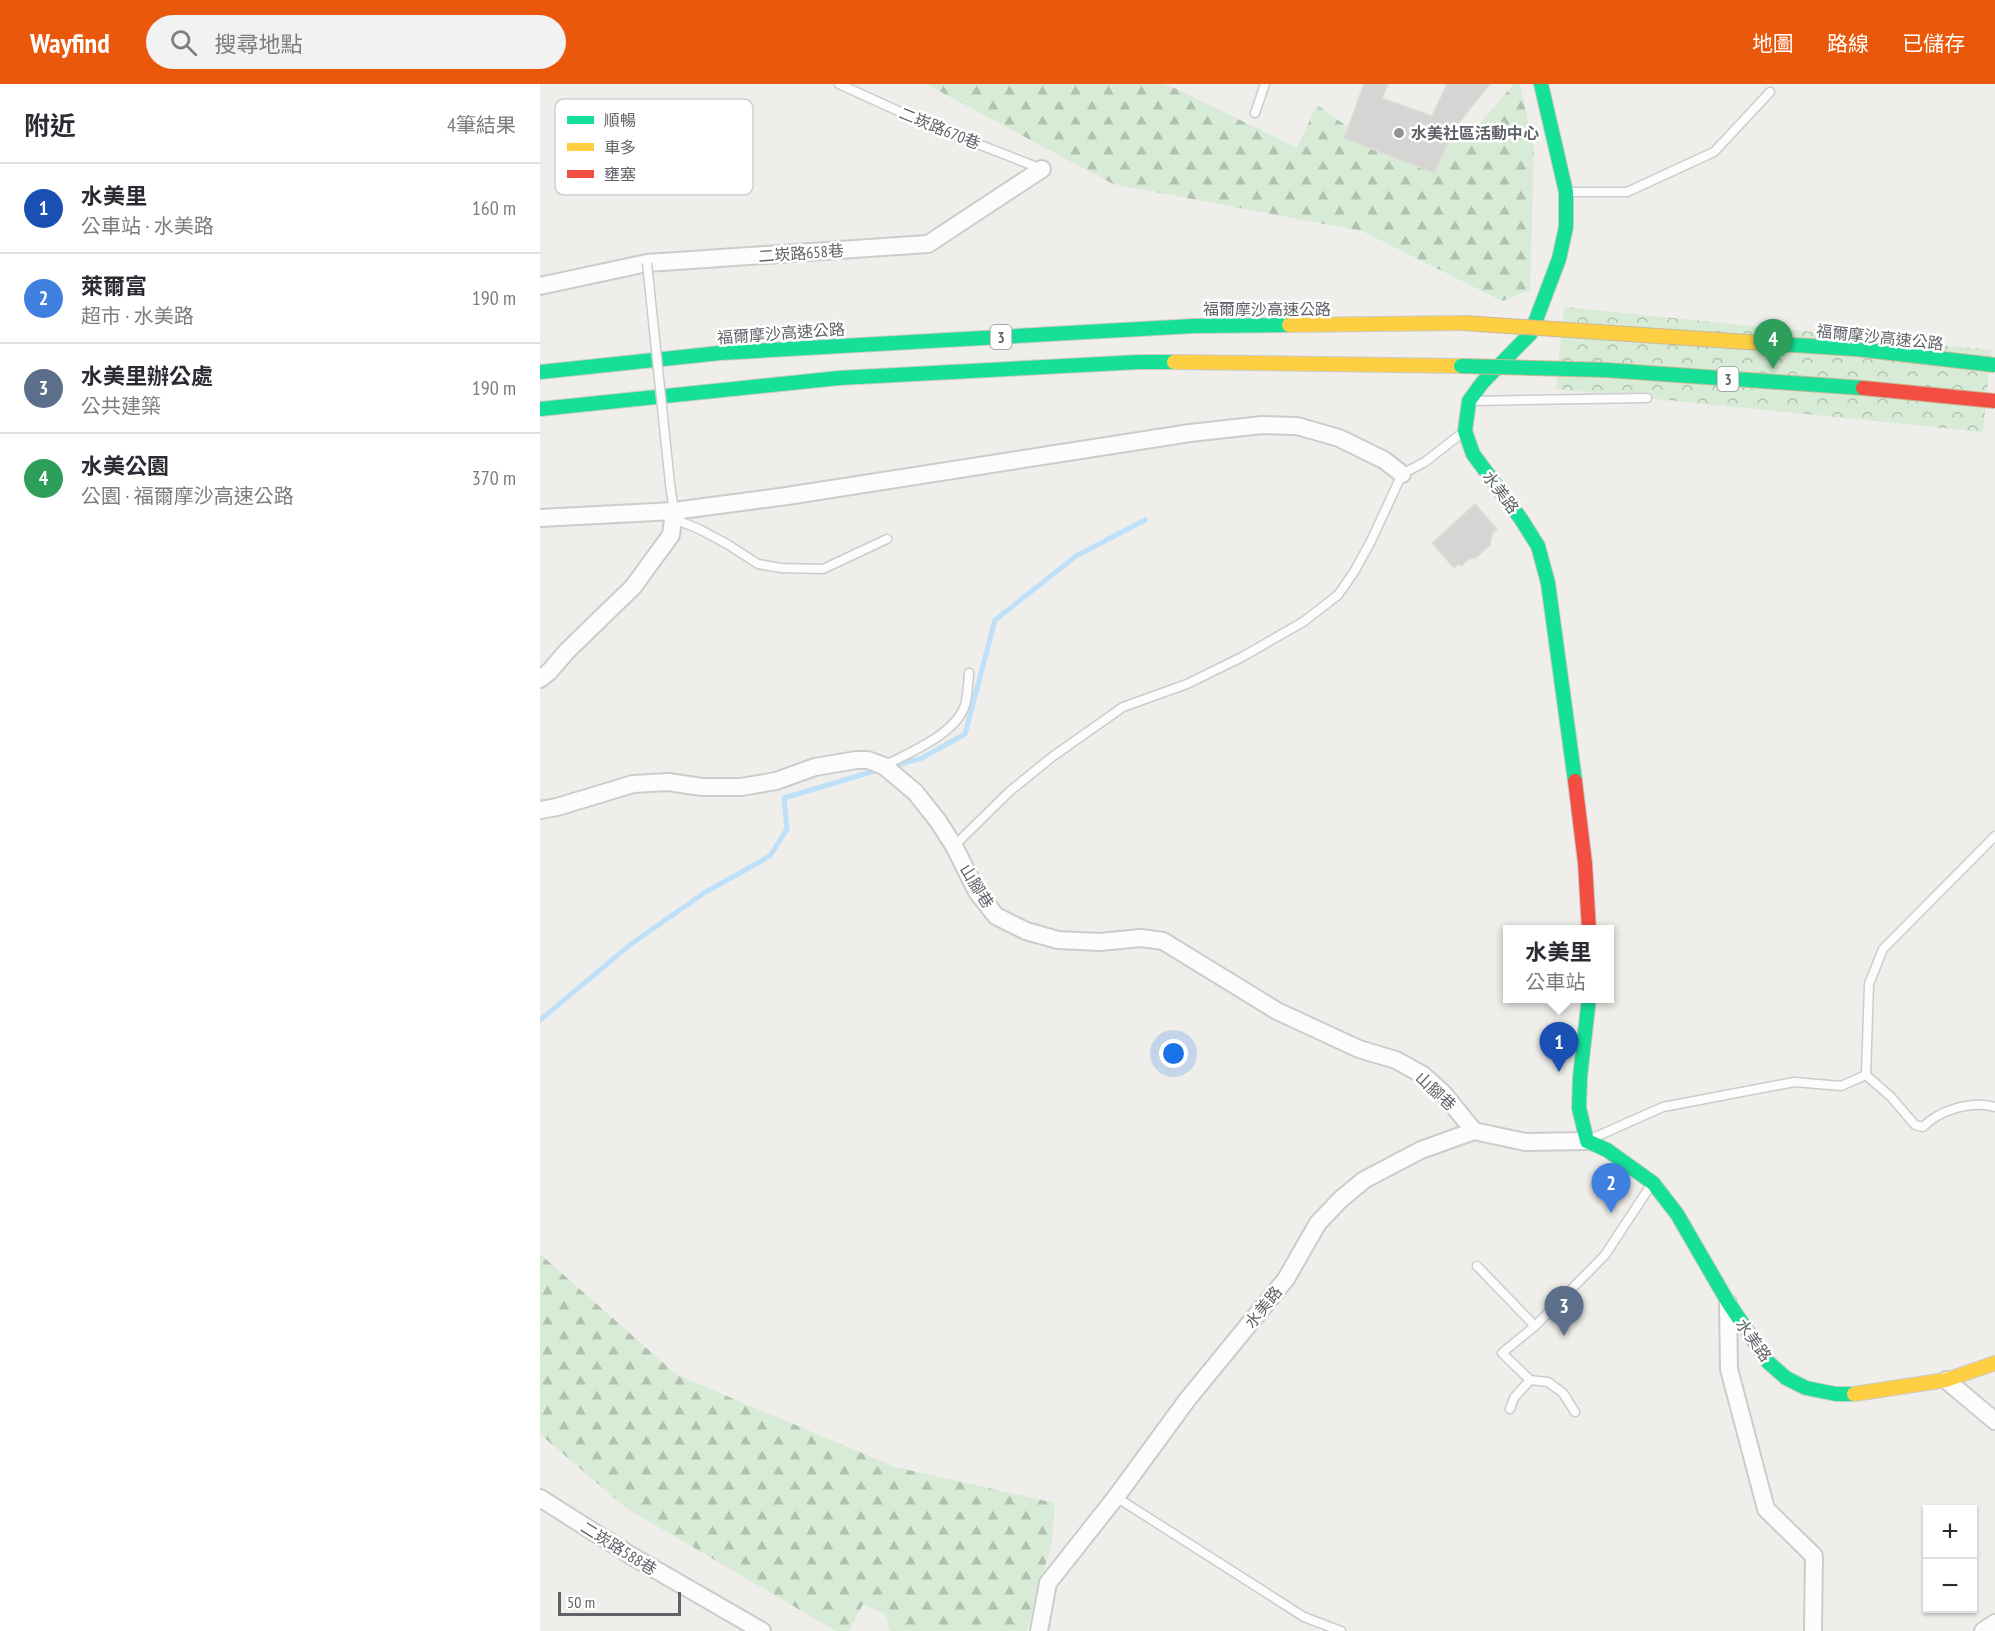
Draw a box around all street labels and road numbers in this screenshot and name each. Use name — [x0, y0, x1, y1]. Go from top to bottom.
street label: 二崁路670巷 — [897, 103, 983, 153]
street label: 二崁路658巷 — [758, 240, 844, 266]
street label: 福爾摩沙高速公路 — [1203, 299, 1331, 319]
street label: 福爾摩沙高速公路 — [716, 319, 846, 347]
street label: 福爾摩沙高速公路 — [1815, 320, 1945, 354]
road number: 3 — [990, 325, 1012, 349]
road number: 3 — [1718, 367, 1738, 391]
street label: 水美路 — [1479, 467, 1523, 517]
street label: 山腳巷 — [956, 860, 998, 912]
street label: 山腳巷 — [1412, 1067, 1460, 1115]
street label: 水美路 — [1240, 1282, 1286, 1332]
street label: 水美路 — [1732, 1315, 1776, 1365]
street label: 二崁路588巷 — [577, 1517, 661, 1579]

